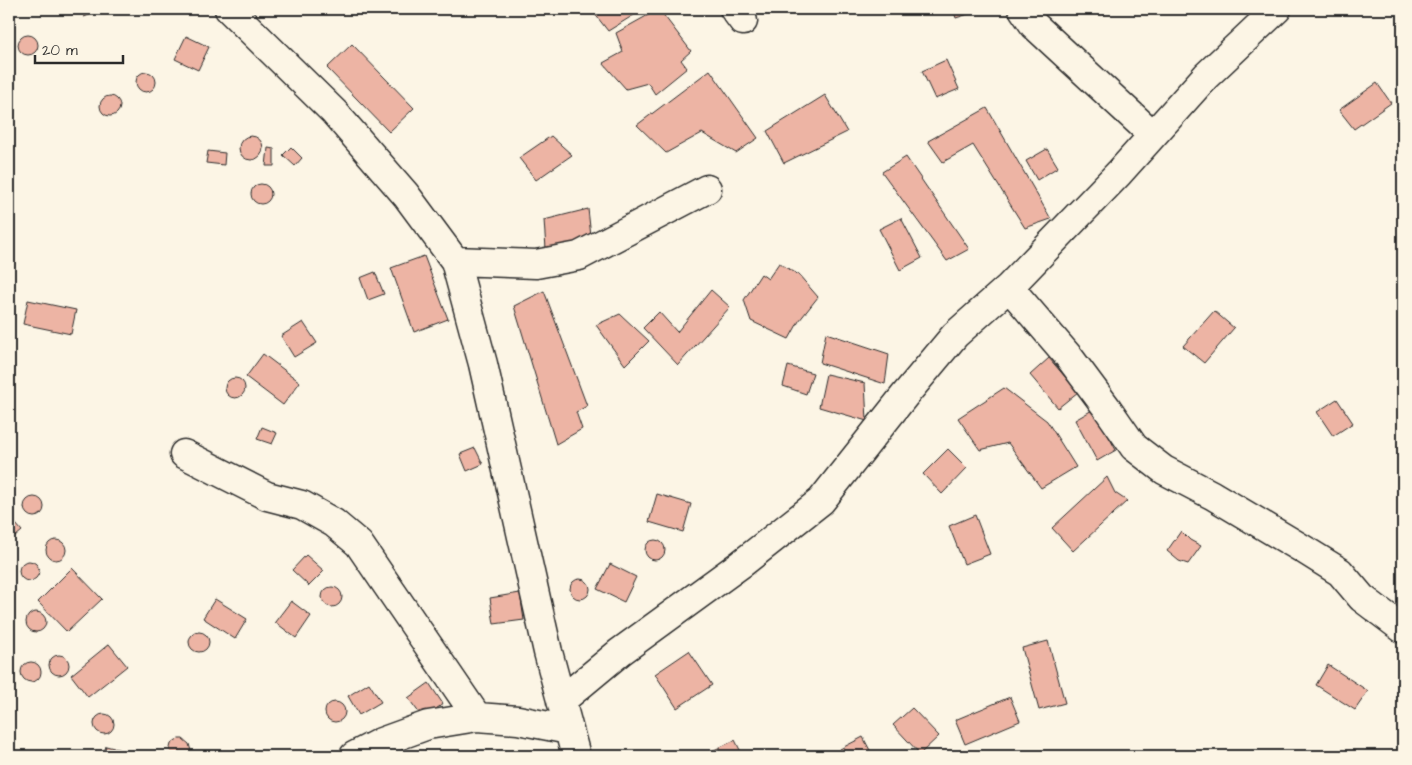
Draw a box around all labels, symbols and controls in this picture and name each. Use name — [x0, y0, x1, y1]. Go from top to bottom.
scale bar — [35, 32, 122, 64]
text: 20 m — [42, 40, 78, 61]

